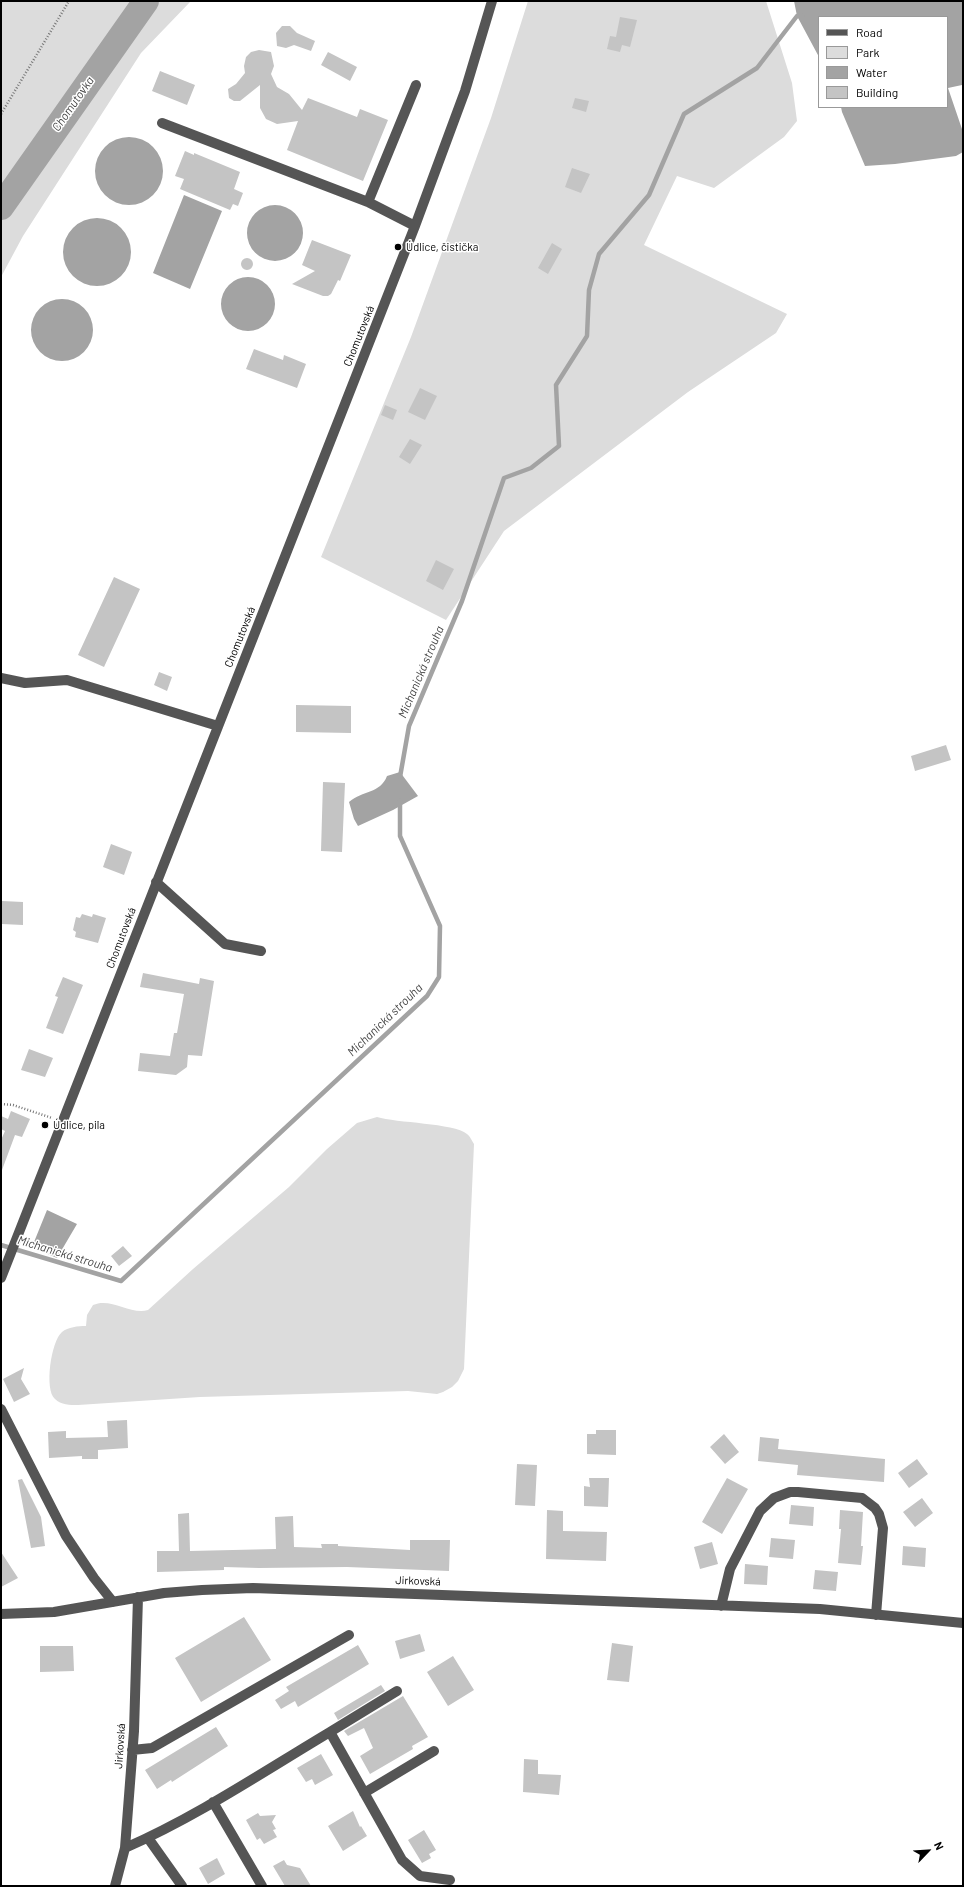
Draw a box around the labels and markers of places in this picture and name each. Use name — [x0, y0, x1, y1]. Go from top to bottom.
place label: Údlice, čistička — [406, 240, 478, 254]
marker: Údlice, čistička — [393, 242, 403, 252]
place label: Údlice, pila — [53, 1118, 105, 1132]
marker: Údlice, pila — [40, 1120, 50, 1130]

